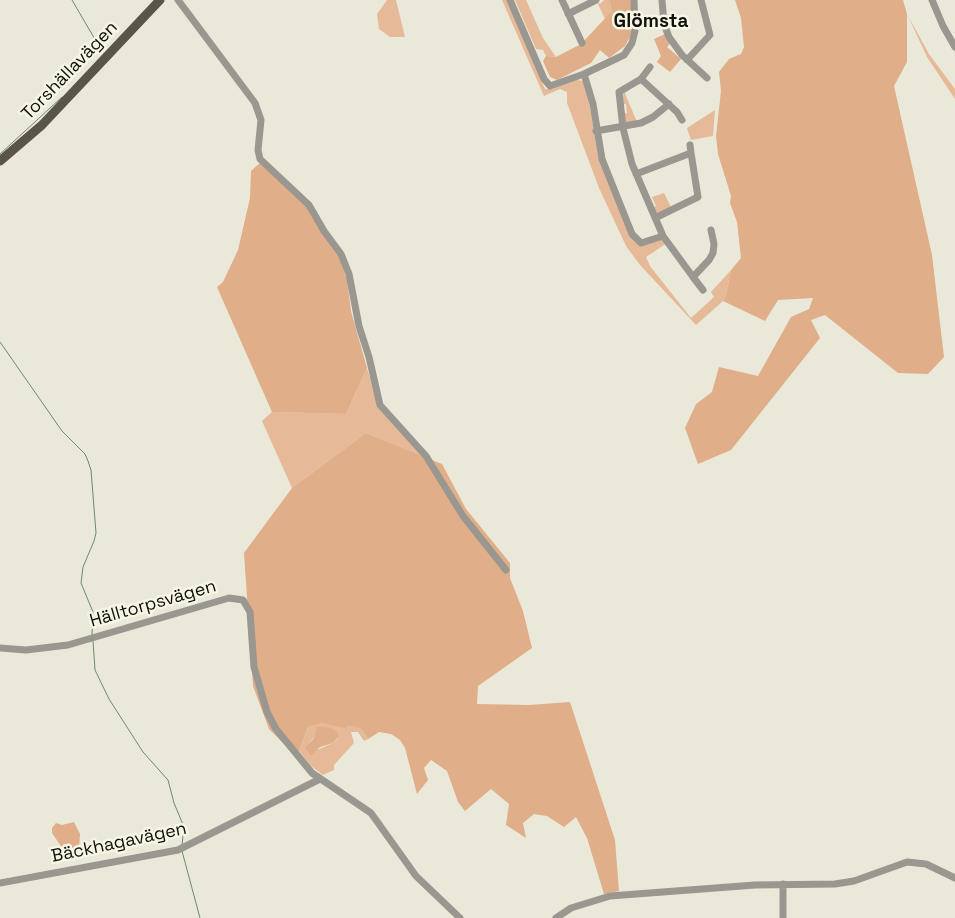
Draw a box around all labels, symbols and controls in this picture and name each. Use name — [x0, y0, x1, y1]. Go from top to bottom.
district label: Glömsta — [614, 11, 688, 33]
street label: Torshällavägen — [17, 17, 123, 125]
street label: Hälltorpsvägen — [87, 576, 219, 632]
street label: Bäckhagavägen — [49, 818, 189, 868]

